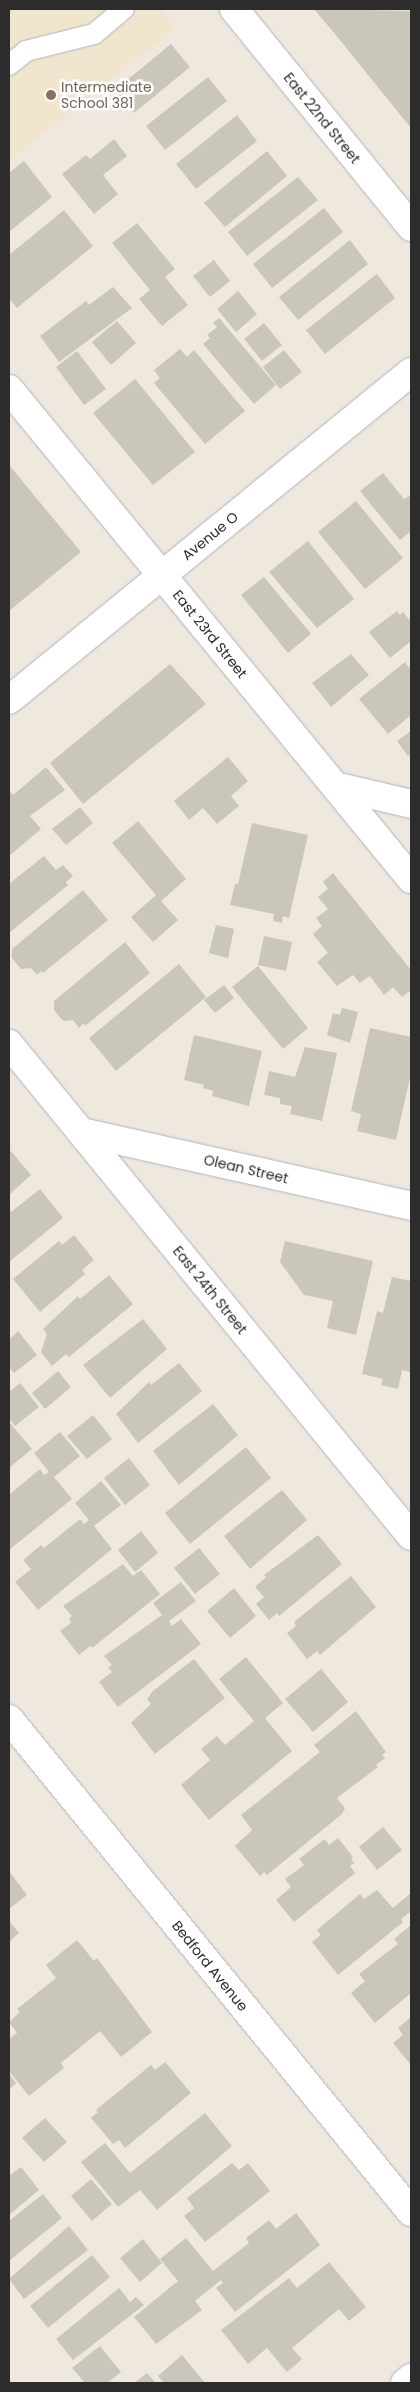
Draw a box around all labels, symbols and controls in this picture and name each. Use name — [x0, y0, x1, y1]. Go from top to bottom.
street label: East 22nd Street — [280, 69, 364, 167]
place label: Intermediate School 381 — [61, 79, 152, 111]
marker: Intermediate School 381 — [45, 89, 57, 101]
street label: Avenue O — [179, 508, 241, 564]
street label: East 23rd Street — [169, 587, 251, 681]
street label: Olean Street — [202, 1151, 290, 1187]
street label: East 24th Street — [169, 1243, 251, 1337]
street label: Bedford Avenue — [168, 1917, 252, 2015]

